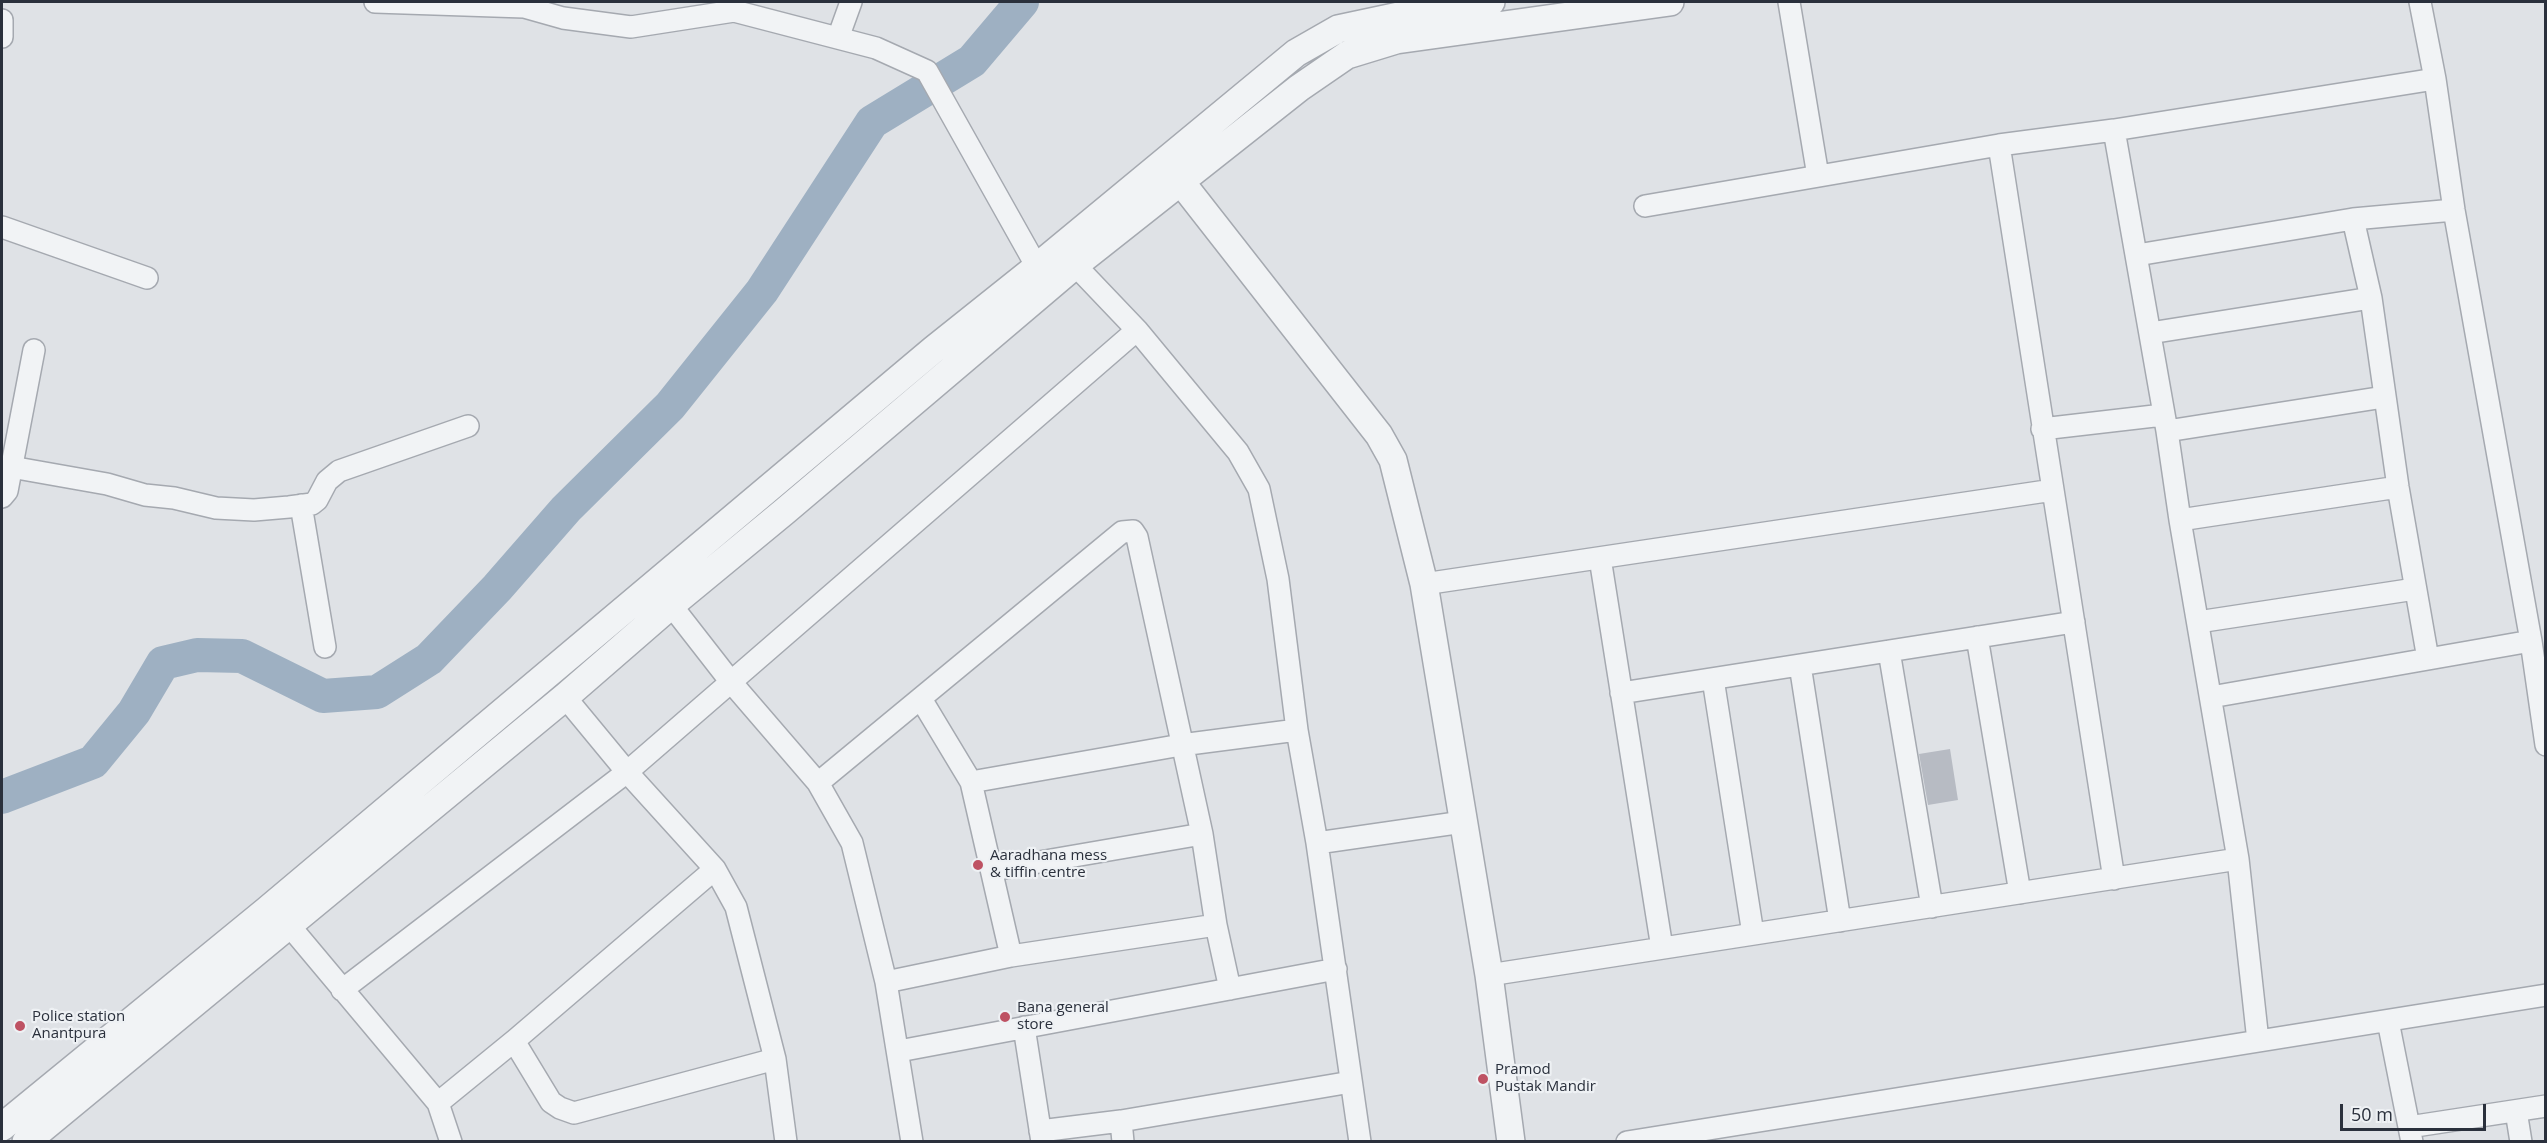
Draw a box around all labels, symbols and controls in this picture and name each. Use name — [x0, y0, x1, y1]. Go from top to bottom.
place label: Aaradhana mess & tiffin centre — [990, 847, 1107, 882]
marker: Aaradhana mess & tiffin centre — [971, 858, 985, 872]
place label: Bana general store — [1017, 999, 1109, 1034]
place label: Police station Anantpura — [32, 1008, 125, 1043]
marker: Bana general store — [998, 1010, 1012, 1024]
marker: Police station Anantpura — [13, 1019, 27, 1033]
place label: Pramod Pustak Mandir — [1495, 1061, 1596, 1096]
marker: Pramod Pustak Mandir — [1476, 1072, 1490, 1086]
scale bar — [2343, 1092, 2488, 1130]
text: 50 m — [2351, 1102, 2393, 1126]

